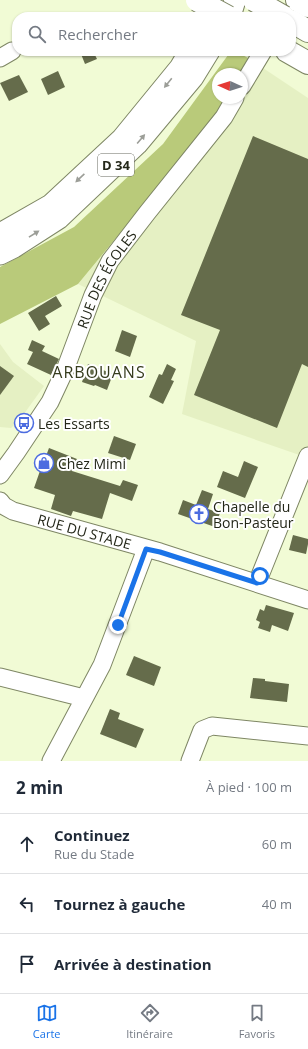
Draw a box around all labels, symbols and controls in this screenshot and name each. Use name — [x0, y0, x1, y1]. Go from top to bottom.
search box — [12, 12, 296, 56]
icon: search — [26, 23, 48, 45]
text: Rechercher — [58, 24, 138, 44]
north arrow — [212, 68, 248, 104]
one-way arrow — [163, 78, 172, 88]
one-way arrow — [137, 134, 146, 145]
road number: D 34 — [98, 154, 134, 176]
one-way arrow — [75, 174, 85, 183]
street label: RUE DES ÉCOLES — [72, 226, 140, 331]
one-way arrow — [29, 230, 39, 238]
district label: ARBOUANS — [52, 361, 146, 383]
bus stop icon: Les Essarts — [13, 412, 35, 434]
place label: Les Essarts — [38, 414, 110, 433]
shop icon: Chez Mimi — [33, 452, 55, 474]
place label: Chez Mimi — [58, 454, 126, 473]
place label: Chapelle du Bon-Pasteur — [213, 497, 294, 532]
church icon: Chapelle du Bon-Pasteur — [188, 503, 210, 525]
street label: RUE DU STADE — [36, 509, 134, 553]
route start — [251, 567, 269, 585]
route end — [109, 616, 127, 634]
text: 2 min — [16, 776, 63, 799]
text: À pied · 100 m — [206, 778, 292, 796]
text: Continuez — [54, 825, 130, 845]
icon: ahead — [16, 833, 38, 855]
text: 60 m — [262, 835, 292, 853]
text: Rue du Stade — [54, 845, 134, 863]
icon: left — [16, 893, 38, 915]
text: Tournez à gauche — [54, 894, 185, 914]
text: 40 m — [262, 895, 292, 913]
icon: arrive — [16, 953, 38, 975]
text: Arrivée à destination — [54, 954, 212, 974]
tab: Carte — [33, 1002, 61, 1041]
tab: Itinéraire — [126, 1002, 173, 1041]
tab: Favoris — [239, 1002, 275, 1041]

